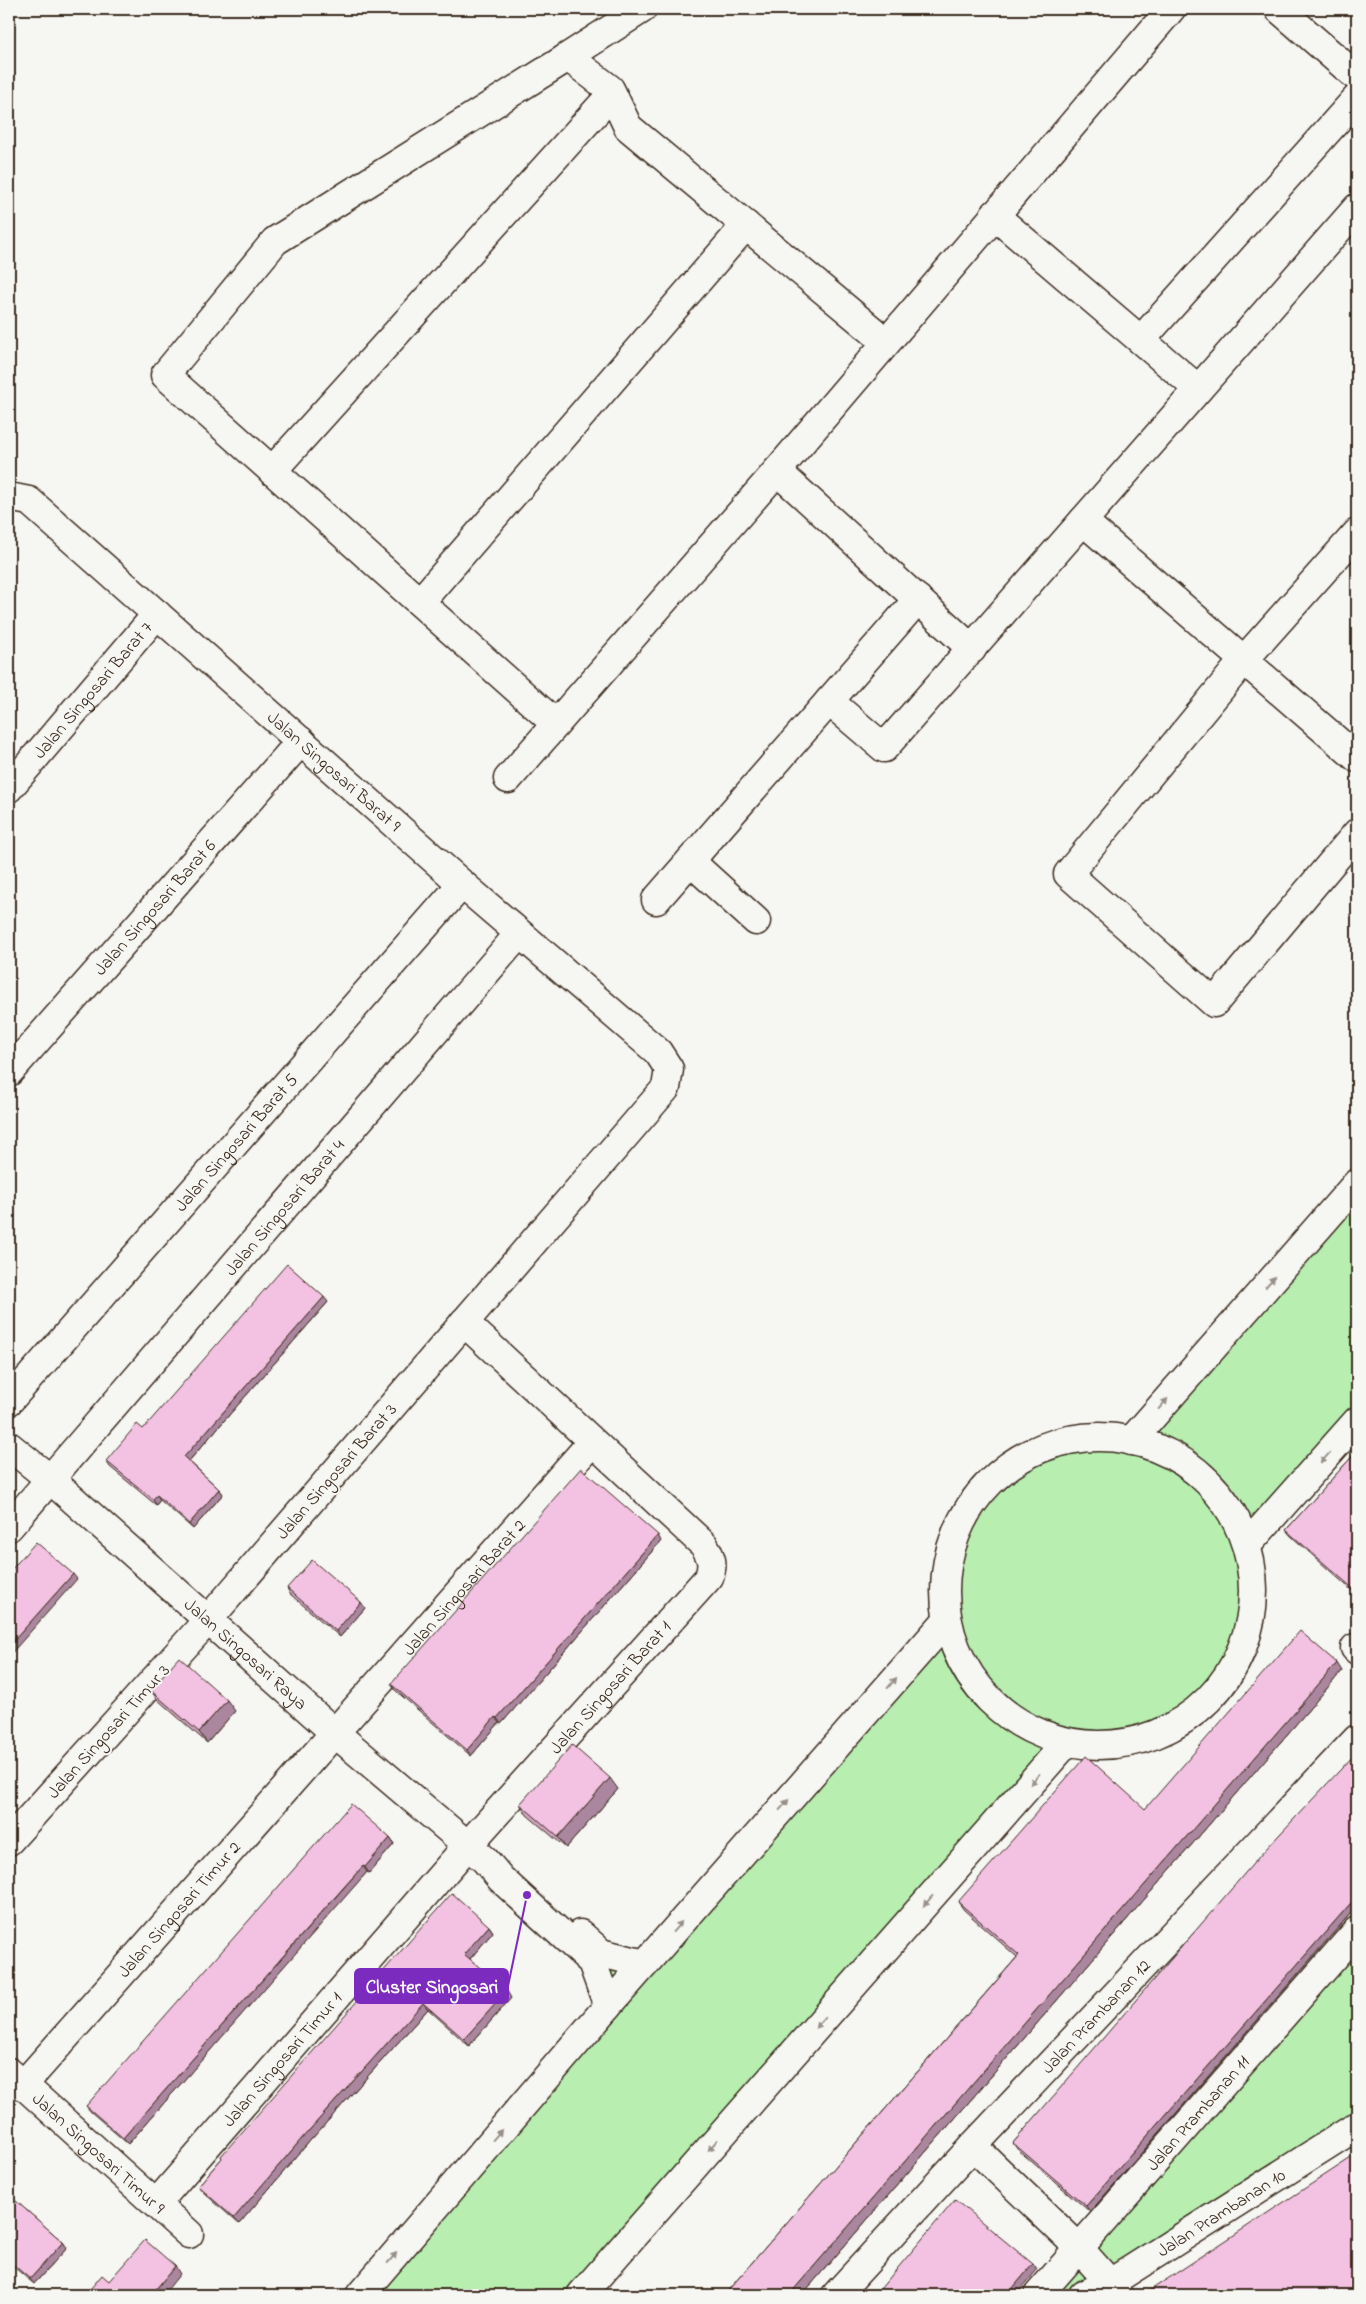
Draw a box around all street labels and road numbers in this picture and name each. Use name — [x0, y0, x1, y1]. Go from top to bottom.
street label: Jalan Singosari Barat 7 — [28, 616, 161, 765]
street label: Jalan Singosari Barat 9 — [260, 706, 406, 839]
street label: Jalan Singosari Barat 6 — [89, 835, 223, 982]
street label: Jalan Singosari Barat 5 — [169, 1069, 305, 1218]
street label: Jalan Singosari Barat 4 — [219, 1134, 352, 1283]
street label: Jalan Singosari Barat 3 — [271, 1398, 405, 1547]
street label: Jalan Singosari Barat 2 — [398, 1514, 533, 1662]
street label: Jalan Singosari Raya — [177, 1593, 312, 1717]
street label: Jalan Singosari Barat 1 — [544, 1616, 679, 1761]
street label: Jalan Singosari Timur 3 — [42, 1659, 178, 1806]
street label: Jalan Singosari Timur 2 — [113, 1836, 248, 1984]
street label: Jalan Prambanan 12 — [1036, 1954, 1158, 2081]
street label: Jalan Singosari Timur 1 — [217, 1987, 350, 2134]
street label: Jalan Prambanan 11 — [1141, 2051, 1257, 2178]
street label: Jalan Singosari Timur 9 — [25, 2087, 170, 2222]
street label: Jalan Prambanan 10 — [1153, 2163, 1292, 2265]

